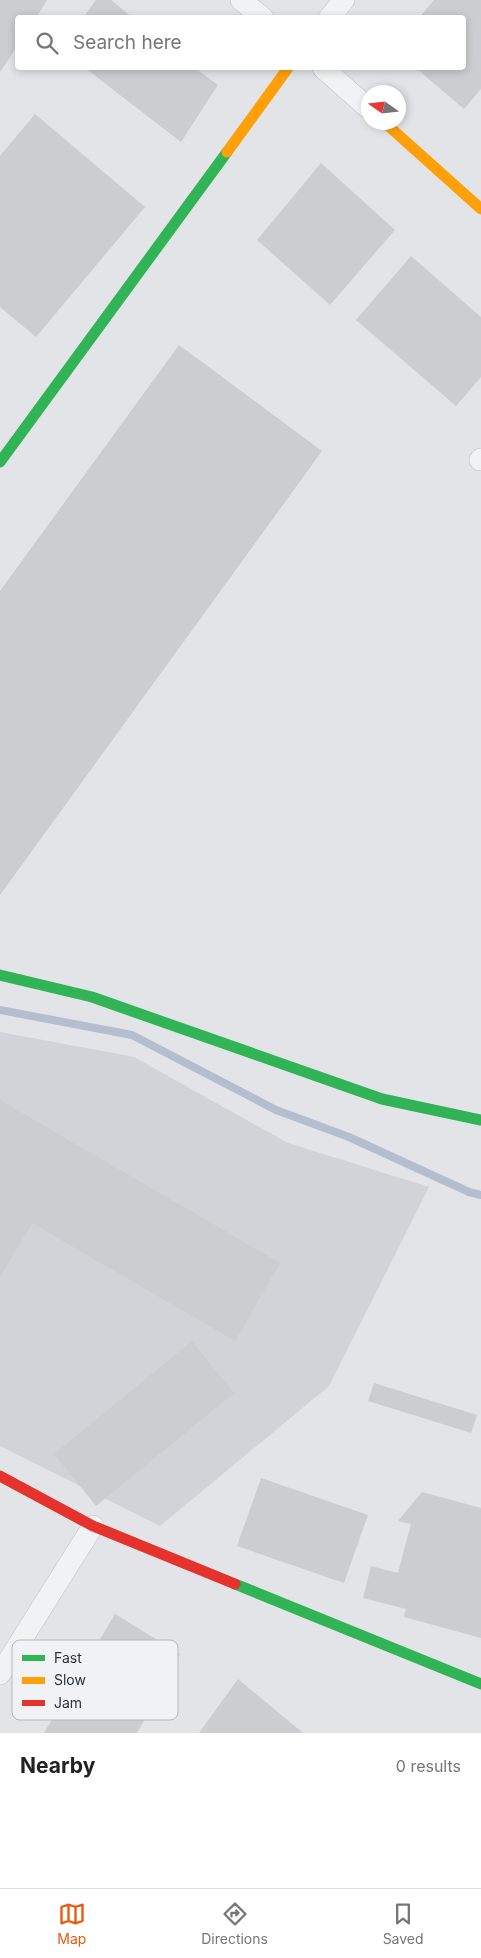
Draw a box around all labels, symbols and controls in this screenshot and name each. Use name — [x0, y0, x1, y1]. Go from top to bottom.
search box — [15, 15, 466, 70]
icon: search — [33, 29, 61, 57]
text: Search here — [73, 31, 182, 54]
north arrow — [361, 85, 406, 130]
legend — [12, 1640, 178, 1720]
text: Fast — [54, 1649, 82, 1666]
text: Slow — [54, 1671, 86, 1688]
text: Jam — [54, 1694, 82, 1711]
text: Nearby — [20, 1753, 95, 1778]
text: 0 results — [396, 1756, 461, 1776]
tab: Map — [57, 1900, 86, 1947]
tab: Directions — [201, 1900, 268, 1947]
tab: Saved — [383, 1900, 424, 1947]

